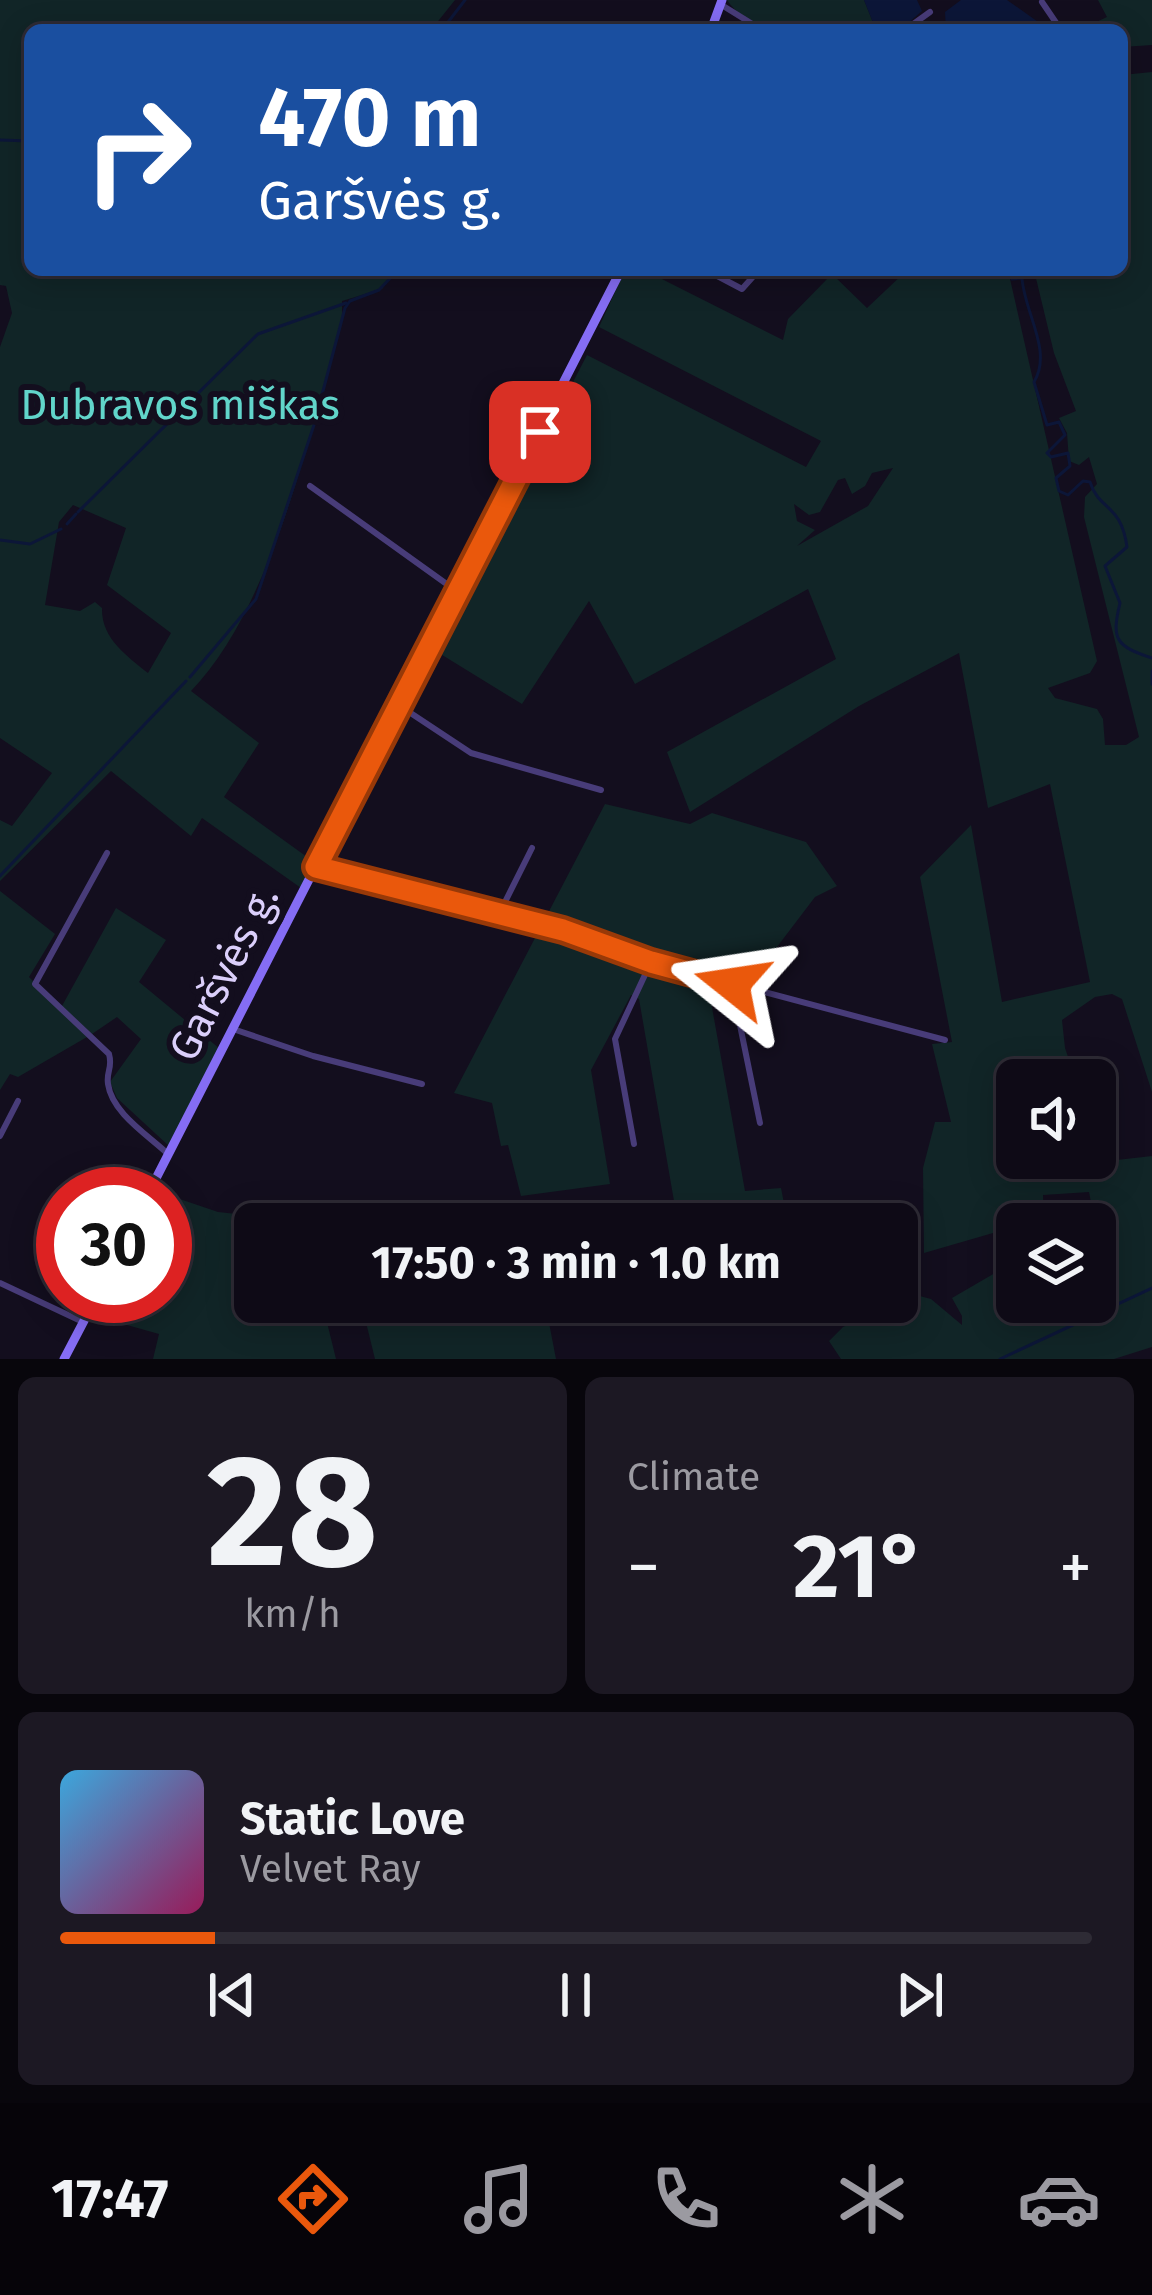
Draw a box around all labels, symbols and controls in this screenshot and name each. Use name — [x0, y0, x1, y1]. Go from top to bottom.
text: 470 m — [258, 67, 482, 168]
icon: right — [60, 72, 216, 228]
text: Garšvės g. — [258, 169, 502, 233]
park label: Dubravos miškas — [20, 380, 340, 430]
pin — [489, 381, 591, 483]
icon: arrive — [507, 399, 573, 465]
street label: Garšvės g. — [159, 877, 289, 1069]
position arrow — [669, 921, 795, 1047]
map controls — [996, 1059, 1116, 1323]
button: sound — [996, 1059, 1116, 1179]
speed limit sign: 30 — [36, 1167, 192, 1323]
button: layers — [996, 1203, 1116, 1323]
text: 17:50 · 3 min · 1.0 km — [371, 1236, 781, 1290]
text: 28 — [207, 1419, 378, 1606]
text: Climate — [627, 1454, 760, 1500]
text: 21° — [793, 1513, 926, 1621]
text: − — [627, 1528, 660, 1607]
text: + — [1059, 1528, 1092, 1607]
text: km/h — [244, 1591, 341, 1637]
text: Static Love — [240, 1792, 465, 1846]
text: Velvet Ray — [240, 1846, 421, 1892]
icon: previous — [199, 1962, 265, 2028]
icon: pause — [543, 1962, 609, 2028]
icon: next — [887, 1962, 953, 2028]
icon: directions — [271, 2157, 355, 2241]
icon: music — [457, 2157, 541, 2241]
icon: phone — [644, 2157, 728, 2241]
icon: climate — [830, 2157, 914, 2241]
icon: car — [1017, 2157, 1101, 2241]
text: 17:47 — [51, 2167, 169, 2231]

